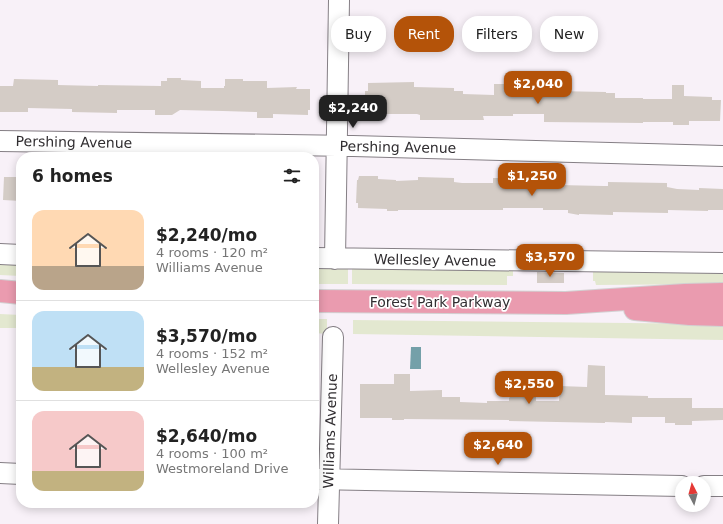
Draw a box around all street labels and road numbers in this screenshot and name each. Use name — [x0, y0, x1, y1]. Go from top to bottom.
street label: Pershing Avenue — [16, 133, 132, 151]
street label: Pershing Avenue — [340, 138, 456, 156]
street label: Wellesley Avenue — [374, 251, 496, 269]
street label: Forest Park Parkway — [370, 294, 510, 310]
street label: Williams Avenue — [320, 373, 340, 489]

